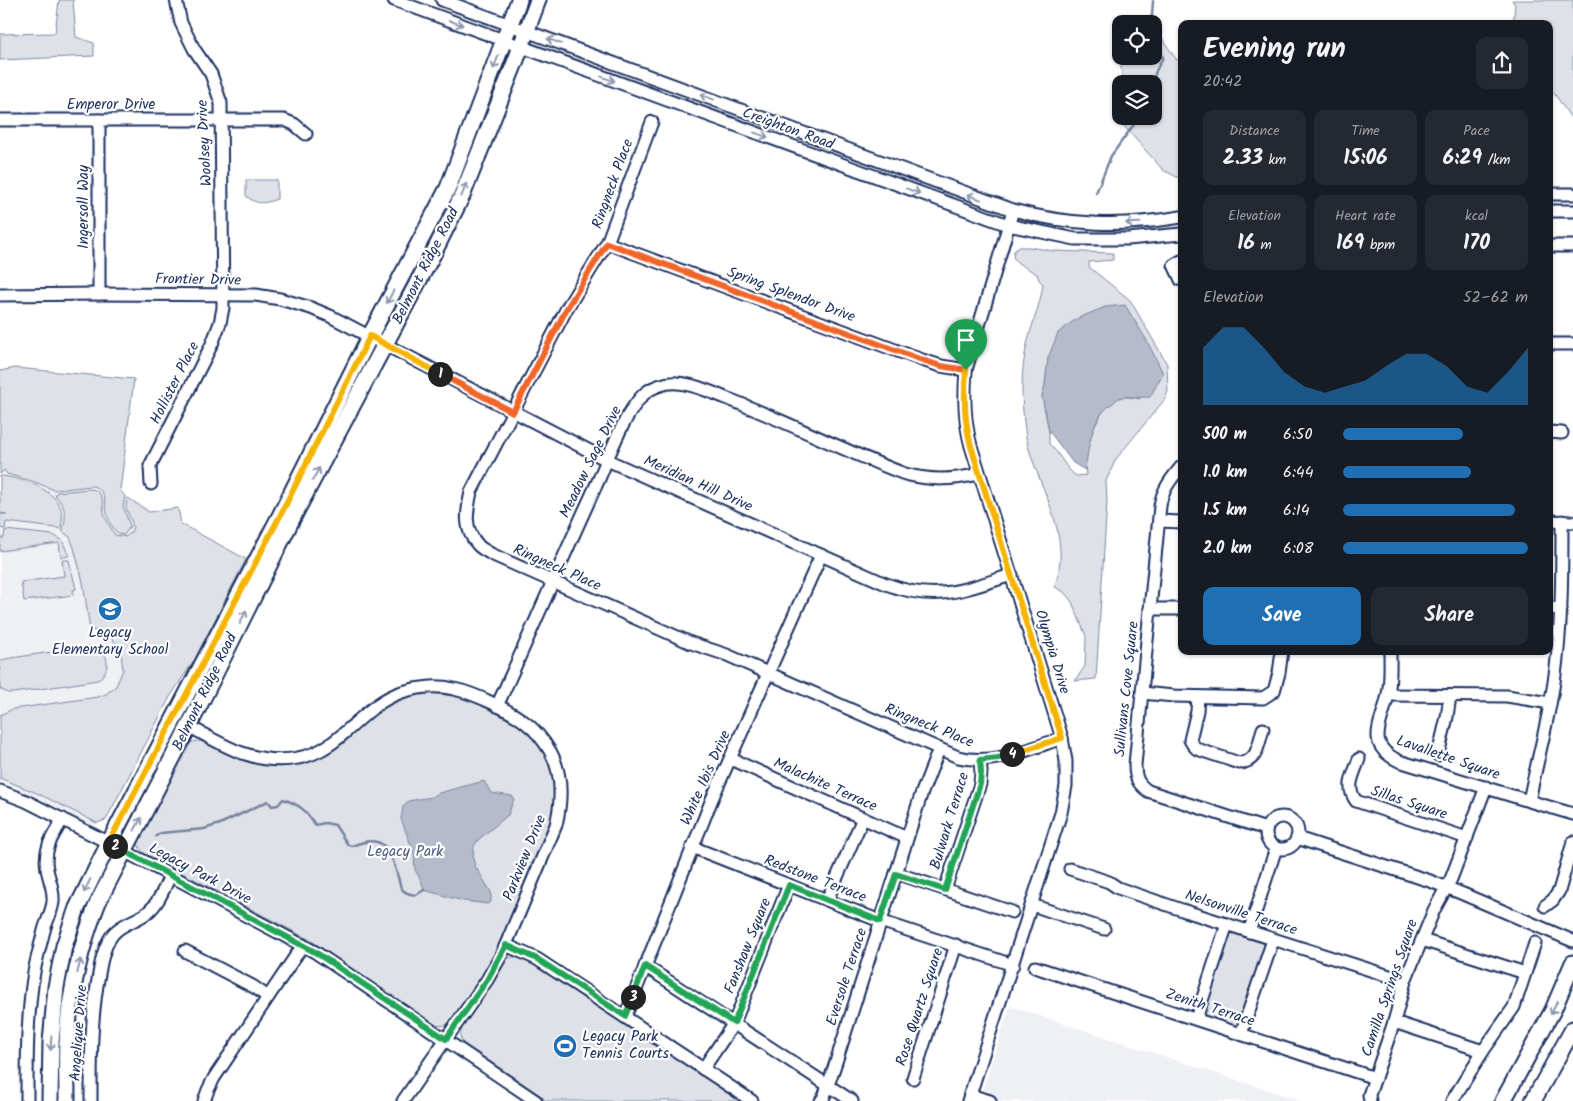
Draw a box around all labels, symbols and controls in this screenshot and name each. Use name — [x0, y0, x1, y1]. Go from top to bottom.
map controls — [1112, 15, 1162, 125]
button: locate — [1112, 15, 1162, 65]
one-way arrow — [448, 19, 463, 28]
text: Evening run — [1203, 27, 1346, 72]
one-way arrow — [547, 36, 563, 45]
button: share — [1476, 37, 1528, 89]
one-way arrow — [491, 54, 501, 69]
text: 20:42 — [1203, 69, 1242, 94]
one-way arrow — [600, 75, 615, 84]
button: layers — [1112, 75, 1162, 125]
one-way arrow — [700, 92, 715, 101]
street label: Emperor Drive — [67, 93, 156, 117]
street label: Woolsey Drive — [191, 99, 219, 187]
street label: Creighton Road — [739, 101, 838, 157]
text: Distance — [1229, 120, 1280, 142]
text: Time — [1351, 120, 1380, 142]
text: Pace — [1463, 120, 1490, 142]
one-way arrow — [753, 131, 768, 140]
street label: Ringneck Place — [586, 135, 640, 232]
text: 2.33 — [1223, 142, 1263, 175]
text: 15:06 — [1343, 142, 1388, 175]
text: 6:29 — [1443, 142, 1482, 175]
text: km — [1263, 149, 1286, 171]
text: /km — [1482, 149, 1510, 171]
street label: Ingersoll Way — [72, 164, 96, 249]
one-way arrow — [460, 183, 469, 198]
one-way arrow — [905, 187, 921, 196]
one-way arrow — [967, 192, 982, 201]
street label: Belmont Ridge Road — [386, 203, 466, 329]
text: Elevation — [1228, 205, 1281, 227]
text: Heart rate — [1335, 205, 1396, 227]
text: kcal — [1465, 205, 1488, 227]
one-way arrow — [1125, 218, 1142, 228]
text: 16 — [1237, 227, 1255, 260]
text: 169 — [1336, 227, 1364, 260]
text: 170 — [1463, 227, 1490, 260]
text: m — [1255, 234, 1272, 256]
text: bpm — [1364, 234, 1395, 256]
street label: Spring Splendor Drive — [724, 261, 859, 329]
street label: Frontier Drive — [155, 267, 241, 293]
text: Elevation — [1203, 285, 1264, 310]
text: 52–62 m — [1463, 285, 1528, 310]
one-way arrow — [385, 290, 395, 305]
pin — [945, 319, 987, 370]
icon: arrive — [952, 326, 980, 354]
street label: Hollister Place — [144, 337, 206, 429]
pin: 1 — [428, 362, 452, 386]
text: 1 — [438, 363, 443, 385]
street label: Meadow Sage Drive — [553, 402, 629, 522]
text: 500 m — [1203, 422, 1247, 447]
text: 6:50 — [1283, 422, 1312, 447]
street label: Meridian Hill Drive — [639, 449, 757, 519]
text: 1.0 km — [1203, 460, 1247, 485]
text: 6:44 — [1283, 460, 1313, 485]
one-way arrow — [312, 467, 321, 482]
text: 1.5 km — [1203, 498, 1247, 523]
text: 6:14 — [1283, 498, 1310, 523]
text: 2.0 km — [1203, 536, 1251, 561]
text: 6:08 — [1283, 536, 1313, 561]
street label: Ringneck Place — [509, 538, 605, 598]
button: Save — [1203, 587, 1361, 645]
button: Share — [1371, 587, 1528, 645]
school or university icon: Legacy Elementary School — [97, 596, 123, 622]
street label: Olympia Drive — [1028, 607, 1076, 697]
one-way arrow — [238, 609, 248, 624]
street label: Sullivans Cove Square — [1108, 620, 1146, 758]
place label: Legacy Elementary School — [52, 621, 169, 662]
street label: Belmont Ridge Road — [166, 629, 244, 755]
street label: Ringneck Place — [881, 697, 977, 755]
street label: White Ibis Drive — [674, 726, 738, 829]
street label: Lavallette Square — [1393, 729, 1503, 787]
pin: 4 — [1000, 742, 1024, 766]
text: 4 — [1009, 743, 1016, 765]
street label: Malachite Terrace — [769, 751, 881, 819]
street label: Bulwark Terrace — [924, 769, 976, 873]
street label: Sillas Square — [1368, 779, 1451, 827]
street label: Parkview Drive — [497, 811, 553, 905]
one-way arrow — [134, 817, 143, 832]
pin: 2 — [102, 834, 128, 858]
text: 2 — [111, 835, 120, 857]
street label: Legacy Park Drive — [144, 837, 256, 911]
park label: Legacy Park — [367, 840, 444, 864]
street label: Redstone Terrace — [760, 848, 870, 910]
one-way arrow — [82, 878, 91, 893]
street label: Nelsonville Terrace — [1182, 884, 1301, 943]
street label: Fanshaw Square — [718, 894, 778, 998]
street label: Camilla Springs Square — [1355, 916, 1425, 1060]
street label: Eversole Terrace — [820, 925, 874, 1029]
street label: Rose Quartz Square — [890, 945, 950, 1069]
one-way arrow — [74, 958, 84, 974]
street label: Zenith Terrace — [1162, 982, 1258, 1034]
street label: Angelique Drive — [64, 984, 94, 1082]
pin: 3 — [620, 984, 646, 1010]
text: 3 — [630, 986, 637, 1008]
one-way arrow — [1548, 1000, 1558, 1015]
place label: Legacy Park Tennis Courts — [582, 1025, 670, 1066]
sports icon: Legacy Park Tennis Courts — [552, 1033, 578, 1059]
one-way arrow — [47, 1035, 56, 1051]

